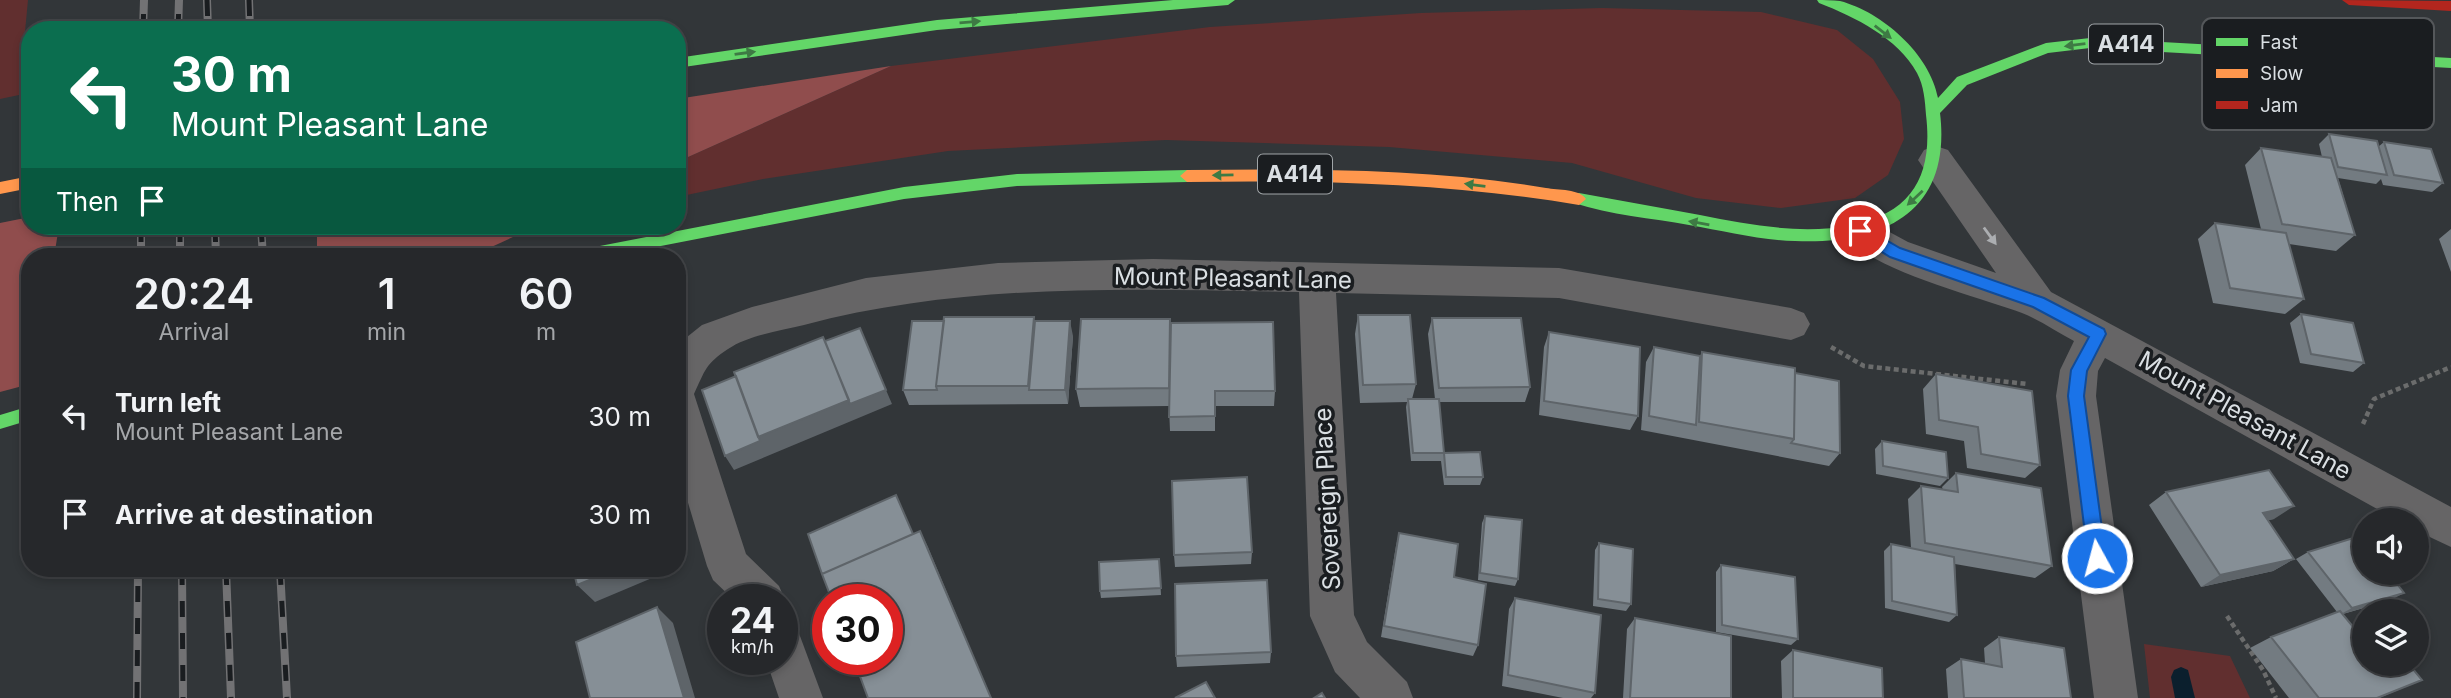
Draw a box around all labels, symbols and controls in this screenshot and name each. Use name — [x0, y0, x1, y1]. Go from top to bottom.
one-way arrow — [959, 16, 981, 27]
legend — [2202, 18, 2434, 130]
road number: A414 — [2089, 24, 2163, 64]
one-way arrow — [1874, 25, 1892, 39]
text: Fast — [2260, 31, 2298, 54]
one-way arrow — [2064, 39, 2086, 50]
text: 30 m — [171, 45, 292, 104]
one-way arrow — [734, 47, 756, 58]
icon: left — [56, 49, 147, 140]
text: Slow — [2260, 62, 2303, 85]
text: Jam — [2260, 94, 2298, 117]
text: Mount Pleasant Lane — [171, 105, 488, 144]
road number: A414 — [1258, 154, 1332, 194]
one-way arrow — [1212, 170, 1234, 181]
one-way arrow — [1464, 179, 1486, 190]
icon: arrive — [133, 182, 171, 220]
text: Then — [56, 186, 119, 217]
one-way arrow — [1906, 190, 1924, 206]
pin — [1830, 201, 1890, 261]
icon: arrive — [1841, 212, 1879, 250]
one-way arrow — [1688, 217, 1710, 228]
one-way arrow — [1983, 226, 1997, 245]
street label: Mount Pleasant Lane — [1114, 261, 1352, 295]
text: 20:24 — [134, 268, 254, 319]
text: 1 — [378, 268, 395, 319]
text: 60 — [519, 268, 573, 319]
text: Arrival — [159, 318, 229, 346]
text: min — [367, 318, 406, 346]
text: m — [536, 318, 556, 346]
street label: Mount Pleasant Lane — [2134, 345, 2356, 485]
text: Turn left — [115, 387, 221, 418]
icon: left — [56, 397, 94, 435]
text: 30 m — [588, 401, 651, 432]
street label: Sovereign Place — [1308, 407, 1346, 591]
text: Mount Pleasant Lane — [115, 418, 343, 446]
icon: arrive — [56, 495, 94, 533]
text: Arrive at destination — [115, 499, 374, 530]
text: 30 m — [588, 499, 651, 530]
map controls — [2352, 508, 2429, 676]
button: sound — [2352, 508, 2429, 585]
position arrow — [2060, 521, 2134, 595]
speed limit sign: 30 — [812, 584, 903, 675]
text: 24 — [730, 599, 775, 641]
button: layers — [2352, 599, 2429, 676]
text: km/h — [731, 636, 774, 657]

